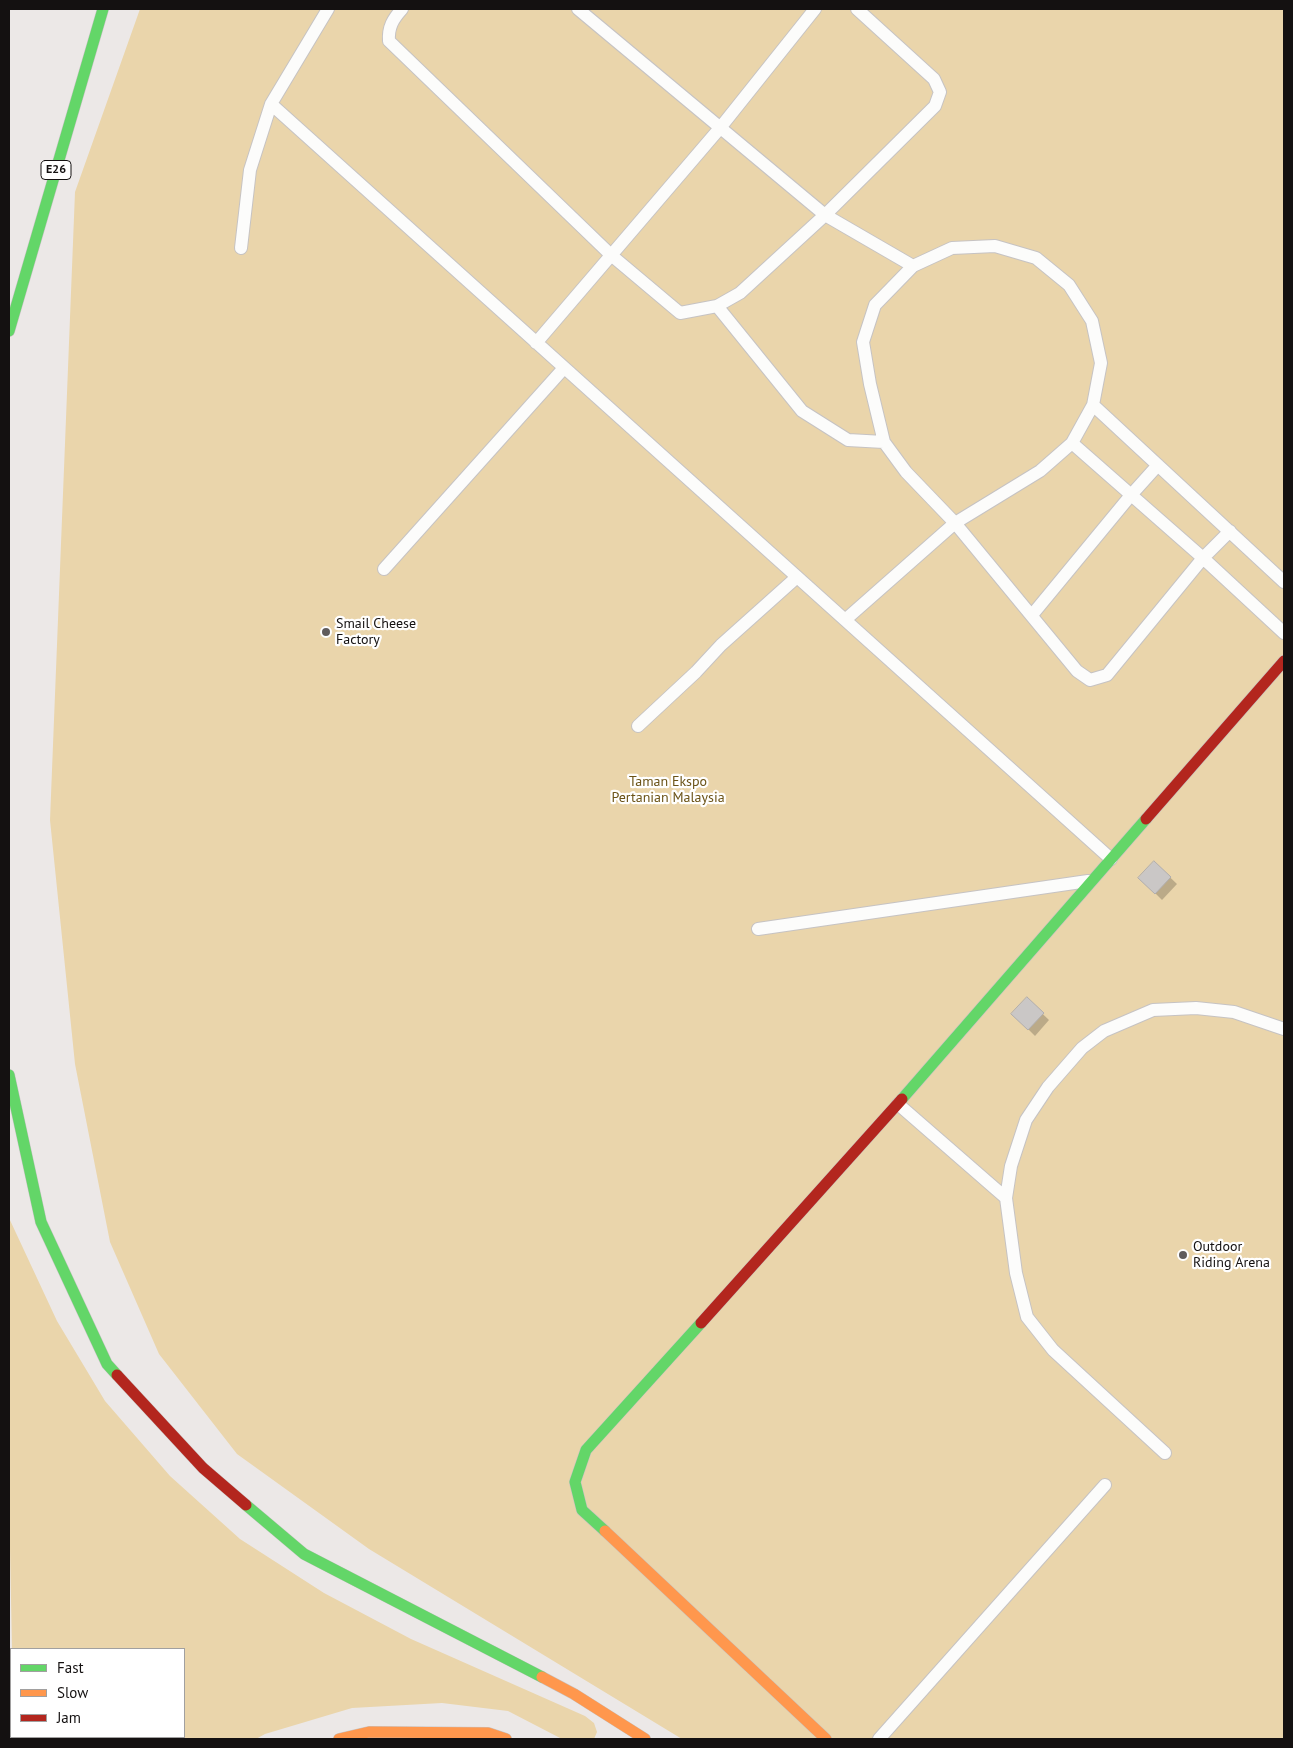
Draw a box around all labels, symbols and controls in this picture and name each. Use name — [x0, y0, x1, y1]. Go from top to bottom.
road number: E26 — [41, 160, 71, 180]
place label: Smail Cheese Factory — [336, 616, 416, 648]
marker: Smail Cheese Factory — [320, 626, 332, 638]
park label: Taman Ekspo Pertanian Malaysia — [611, 774, 725, 806]
place label: Outdoor Riding Arena — [1193, 1239, 1270, 1272]
marker: Outdoor Riding Arena — [1177, 1249, 1189, 1261]
legend — [10, 1648, 185, 1738]
text: Fast — [57, 1658, 84, 1677]
text: Slow — [57, 1683, 88, 1702]
text: Jam — [57, 1708, 81, 1727]

